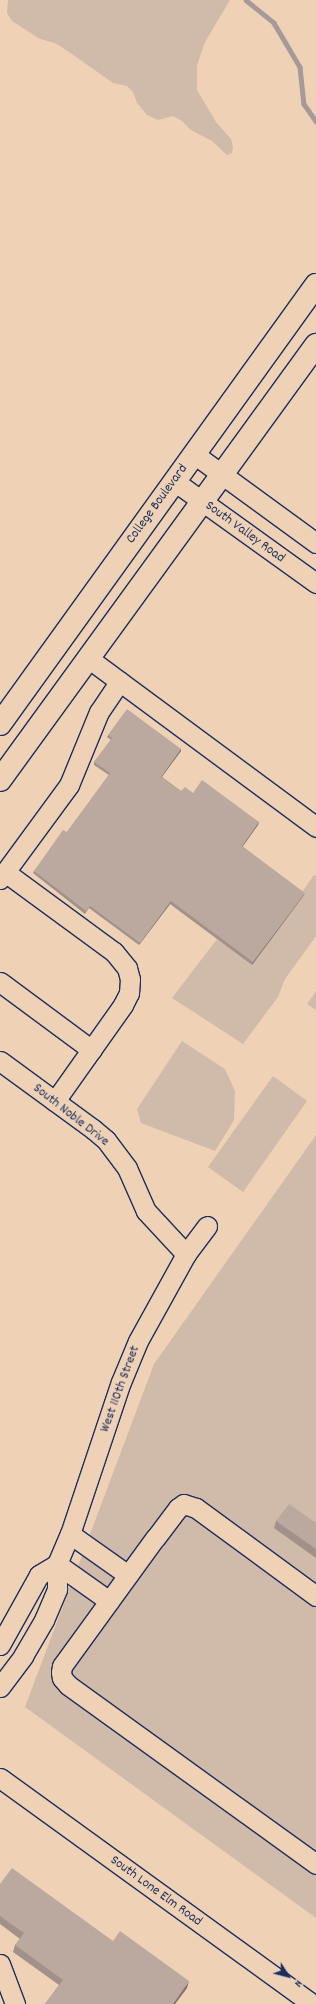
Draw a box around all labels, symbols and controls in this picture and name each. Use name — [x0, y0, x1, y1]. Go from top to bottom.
street label: College Boulevard — [123, 461, 191, 547]
street label: South Valley Road — [202, 497, 288, 567]
street label: South Noble Drive — [30, 1080, 112, 1150]
street label: West 110th Street — [97, 1343, 143, 1435]
street label: South Lone Elm Road — [107, 1852, 205, 1930]
north arrow — [268, 1956, 308, 1996]
text: N — [290, 1976, 306, 1990]

